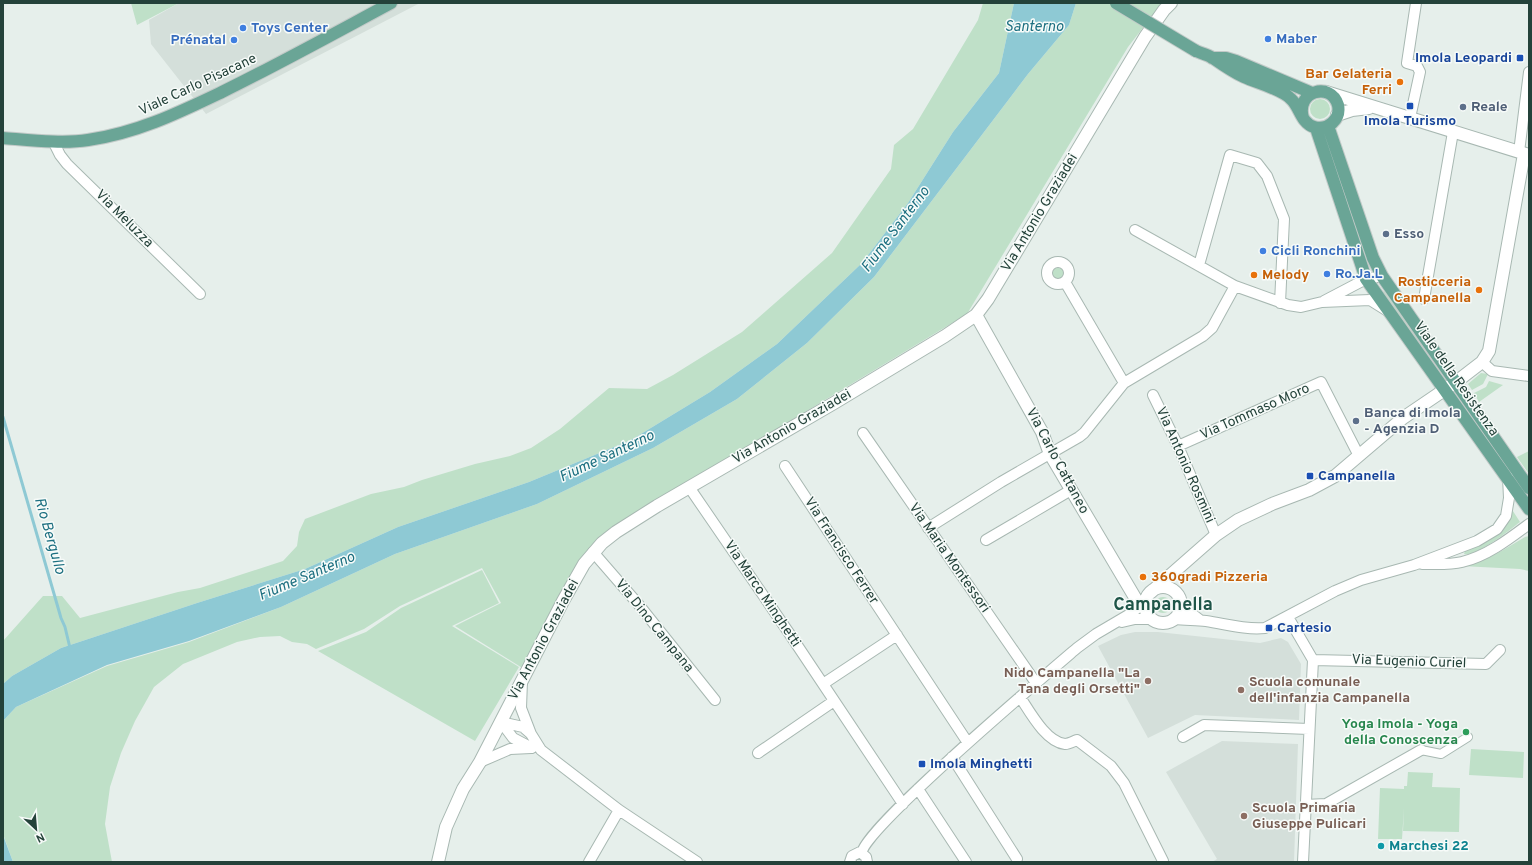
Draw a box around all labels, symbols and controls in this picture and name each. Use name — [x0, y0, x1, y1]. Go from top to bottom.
water label: Santerno — [1004, 18, 1064, 37]
place label: Toys Center — [251, 20, 328, 37]
marker: Toys Center — [238, 23, 248, 33]
place label: Maber — [1276, 31, 1317, 48]
place label: Prénatal — [171, 32, 226, 49]
marker: Maber — [1263, 34, 1273, 44]
marker: Prénatal — [229, 35, 239, 45]
street label: Viale Carlo Pisacane — [137, 50, 259, 120]
place label: Imola Leopardi — [1415, 50, 1512, 67]
marker: Imola Leopardi — [1515, 53, 1525, 63]
place label: Bar Gelateria Ferri — [1305, 66, 1392, 99]
marker: Bar Gelateria Ferri — [1395, 77, 1405, 87]
place label: Reale — [1471, 99, 1508, 116]
marker: Imola Turismo — [1405, 101, 1415, 111]
marker: Reale — [1458, 102, 1468, 112]
place label: Imola Turismo — [1364, 113, 1456, 130]
street label: Via Antonio Graziadei — [998, 151, 1082, 275]
water label: Fiume Santerno — [858, 183, 935, 277]
street label: Via Meluzza — [91, 186, 157, 252]
place label: Esso — [1394, 226, 1424, 243]
marker: Esso — [1381, 229, 1391, 239]
place label: Cicli Ronchini — [1271, 243, 1361, 260]
marker: Cicli Ronchini — [1258, 246, 1268, 256]
place label: Ro.Ja.L — [1335, 266, 1383, 283]
place label: Melody — [1262, 267, 1309, 284]
marker: Ro.Ja.L — [1322, 269, 1332, 279]
marker: Melody — [1249, 270, 1259, 280]
place label: Rosticceria Campanella — [1394, 274, 1471, 307]
marker: Rosticceria Campanella — [1474, 285, 1484, 295]
street label: Viale della Resistenza — [1410, 318, 1502, 440]
street label: Via Tommaso Moro — [1198, 380, 1313, 444]
street label: Via Antonio Graziadei — [729, 386, 855, 468]
street label: Via Antonio Rosmini — [1152, 404, 1218, 526]
street label: Via Carlo Cattaneo — [1022, 405, 1092, 517]
place label: Banca di Imola - Agenzia D — [1364, 405, 1461, 438]
marker: Banca di Imola - Agenzia D — [1351, 416, 1361, 426]
water label: Fiume Santerno — [556, 427, 658, 487]
place label: Campanella — [1318, 468, 1395, 485]
marker: Campanella — [1305, 471, 1315, 481]
street label: Via Francisco Ferrer — [800, 494, 882, 608]
water label: Rio Bergullo — [29, 495, 69, 577]
street label: Via Maria Montessori — [905, 500, 993, 616]
street label: Via Marco Minghetti — [720, 537, 804, 651]
water label: Fiume Santerno — [256, 548, 358, 606]
place label: 360gradi Pizzeria — [1151, 569, 1268, 586]
marker: 360gradi Pizzeria — [1138, 572, 1148, 582]
street label: Via Dino Campana — [611, 576, 697, 676]
street label: Via Antonio Graziadei — [505, 577, 583, 703]
district label: Campanella — [1113, 594, 1213, 617]
place label: Cartesio — [1277, 620, 1332, 637]
marker: Cartesio — [1264, 623, 1274, 633]
street label: Via Eugenio Curiel — [1351, 652, 1467, 672]
place label: Nido Campanella "La Tana degli Orsetti" — [1004, 665, 1140, 698]
place label: Scuola comunale dell'infanzia Campanella — [1249, 674, 1410, 707]
marker: Nido Campanella "La Tana degli Orsetti" — [1143, 676, 1153, 686]
marker: Scuola comunale dell'infanzia Campanella — [1236, 685, 1246, 695]
place label: Yoga Imola - Yoga della Conoscenza — [1342, 716, 1458, 749]
marker: Yoga Imola - Yoga della Conoscenza — [1461, 727, 1471, 737]
place label: Imola Minghetti — [930, 756, 1032, 773]
marker: Imola Minghetti — [917, 759, 927, 769]
place label: Scuola Primaria Giuseppe Pulicari — [1252, 800, 1366, 833]
north arrow — [16, 809, 56, 849]
marker: Scuola Primaria Giuseppe Pulicari — [1239, 811, 1249, 821]
text: N — [33, 829, 47, 845]
place label: Marchesi 22 — [1389, 838, 1469, 855]
marker: Marchesi 22 — [1376, 841, 1386, 851]

